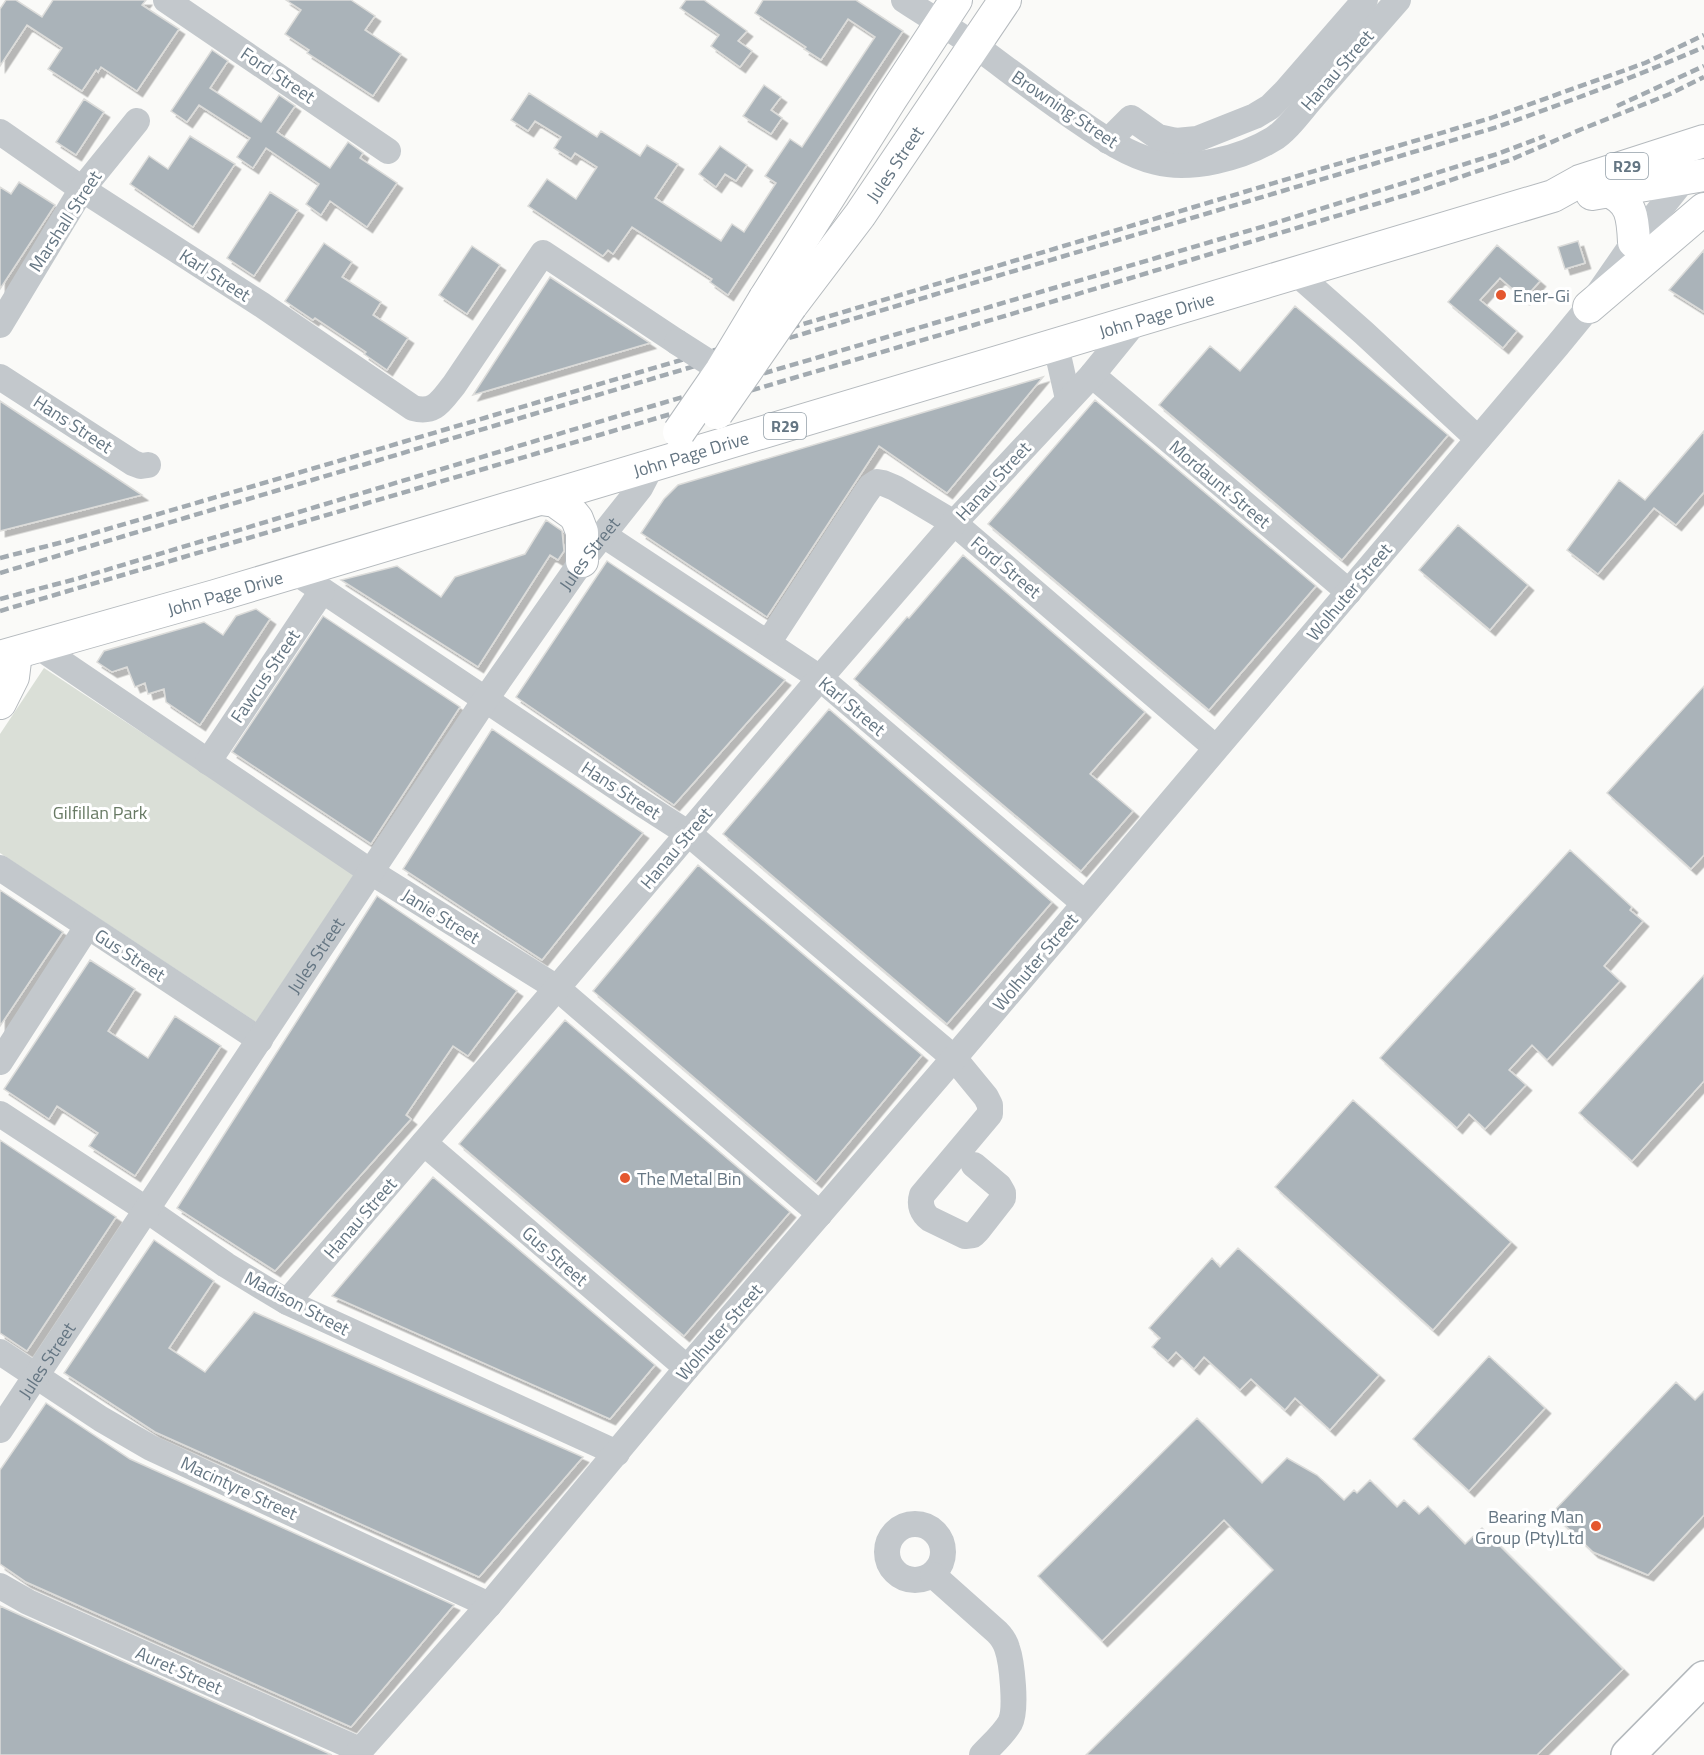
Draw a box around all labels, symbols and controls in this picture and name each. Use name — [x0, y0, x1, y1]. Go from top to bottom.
street label: Hanau Street — [1294, 23, 1380, 117]
street label: Ford Street — [235, 40, 321, 110]
street label: Browning Street — [1006, 63, 1124, 155]
street label: Jules Street — [859, 120, 930, 207]
road number: R29 — [1606, 153, 1648, 179]
street label: Marshall Street — [22, 164, 108, 277]
street label: Karl Street — [174, 242, 256, 308]
place label: Ener-Gi — [1513, 282, 1570, 309]
street label: John Page Drive — [1095, 285, 1217, 345]
marker: Ener-Gi — [1494, 288, 1508, 302]
street label: Hans Street — [28, 388, 118, 460]
road number: R29 — [764, 413, 806, 439]
street label: John Page Drive — [630, 424, 752, 484]
street label: Mordaunt Street — [1163, 434, 1277, 535]
street label: Hanau Street — [949, 435, 1037, 527]
street label: Jules Street — [552, 510, 626, 596]
street label: Ford Street — [965, 529, 1048, 605]
street label: Wolhuter Street — [1300, 537, 1398, 647]
street label: John Page Drive — [164, 563, 286, 622]
street label: Fawcus Street — [224, 623, 307, 728]
street label: Karl Street — [813, 670, 892, 742]
street label: Hans Street — [576, 754, 666, 826]
park label: Gilfillan Park — [53, 799, 148, 826]
street label: Hanau Street — [634, 801, 719, 895]
street label: Janie Street — [397, 881, 486, 951]
street label: Wolhuter Street — [986, 907, 1084, 1017]
street label: Jules Street — [280, 911, 351, 999]
street label: Gus Street — [89, 922, 171, 988]
place label: The Metal Bin — [637, 1165, 741, 1192]
street label: Hanau Street — [317, 1171, 403, 1265]
marker: The Metal Bin — [618, 1171, 632, 1185]
street label: Gus Street — [516, 1220, 594, 1293]
street label: Madison Street — [240, 1264, 355, 1342]
street label: Wolhuter Street — [669, 1277, 769, 1386]
street label: Jules Street — [11, 1316, 82, 1404]
street label: Macintyre Street — [176, 1449, 302, 1527]
place label: Bearing Man Group (Pty)Ltd — [1475, 1503, 1584, 1551]
marker: Bearing Man Group (Pty)Ltd — [1589, 1519, 1603, 1533]
street label: Auret Street — [131, 1639, 227, 1701]

